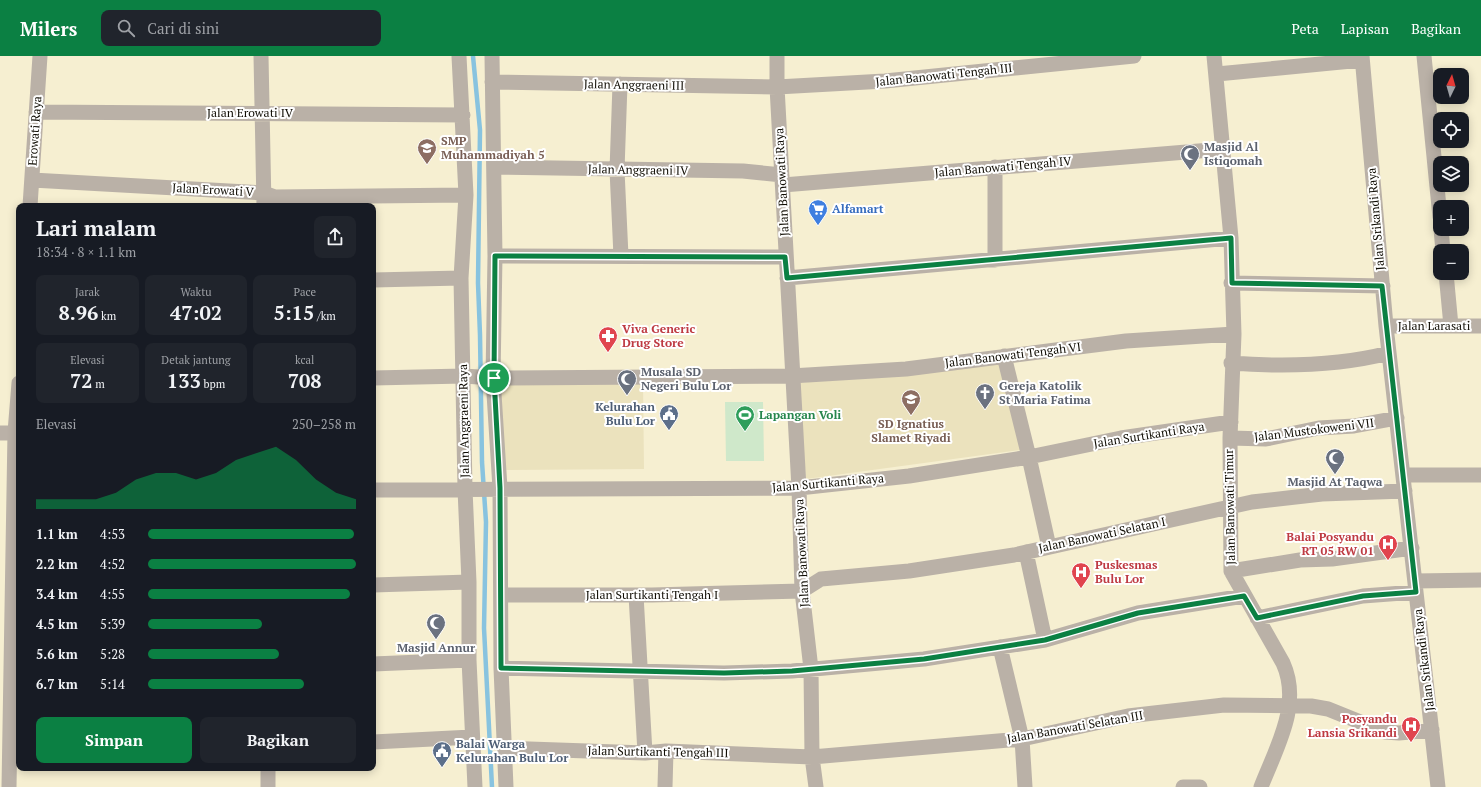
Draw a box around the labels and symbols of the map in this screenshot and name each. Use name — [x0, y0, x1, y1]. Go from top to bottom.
street label: Jalan Banowati Tengah III — [875, 60, 1013, 89]
north arrow — [1433, 68, 1469, 104]
street label: Jalan Anggraeni III — [584, 76, 684, 93]
street label: Erowati Raya — [25, 96, 44, 166]
street label: Jalan Erowati IV — [207, 105, 294, 120]
street label: Jalan Banowati Raya — [771, 127, 792, 237]
place label: SMP Muhammadiyah 5 — [441, 133, 545, 162]
school or university icon: SMP Muhammadiyah 5 — [416, 137, 438, 165]
place label: Masjid Al Istiqomah — [1204, 139, 1263, 168]
mosque icon: Masjid Al Istiqomah — [1179, 143, 1201, 171]
street label: Jalan Banowati Tengah IV — [934, 153, 1073, 180]
street label: Jalan Anggraeni IV — [588, 161, 689, 178]
street label: Jalan Srikandi Raya — [1364, 167, 1387, 271]
street label: Jalan Erowati V — [172, 180, 255, 199]
supermarket icon: Alfamart — [807, 198, 829, 226]
place label: Alfamart — [832, 201, 884, 216]
street label: Jalan Larasati — [1398, 318, 1471, 333]
place label: Viva Generic Drug Store — [622, 321, 695, 350]
pharmacy icon: Viva Generic Drug Store — [597, 325, 619, 353]
street label: Jalan Banowati Tengah VI — [944, 339, 1082, 370]
pin — [477, 361, 511, 395]
street label: Jalan Anggraeni Raya — [455, 364, 472, 478]
place label: Musala SD Negeri Bulu Lor — [641, 364, 732, 393]
mosque icon: Musala SD Negeri Bulu Lor — [616, 368, 638, 396]
place label: Gereja Katolik St Maria Fatima — [999, 378, 1091, 407]
church icon: Gereja Katolik St Maria Fatima — [974, 382, 996, 410]
school or university icon: SD Ignatius Slamet Riyadi — [900, 388, 922, 416]
place label: Kelurahan Bulu Lor — [595, 399, 656, 428]
public building icon: Kelurahan Bulu Lor — [658, 403, 680, 431]
sports icon: Lapangan Voli — [734, 404, 756, 432]
place label: Lapangan Voli — [759, 407, 841, 422]
street label: Jalan Mustokoweni VII — [1253, 415, 1375, 444]
place label: SD Ignatius Slamet Riyadi — [871, 416, 951, 445]
street label: Jalan Surtikanti Raya — [1092, 418, 1205, 451]
mosque icon: Masjid At Taqwa — [1324, 447, 1346, 475]
street label: Jalan Banowati Timur — [1221, 449, 1238, 565]
street label: Jalan Surtikanti Raya — [771, 470, 884, 495]
place label: Masjid At Taqwa — [1287, 474, 1383, 489]
street label: Jalan Banowati Raya — [791, 498, 812, 608]
street label: Jalan Banowati Selatan I — [1037, 514, 1167, 555]
place label: Balai Posyandu RT 05 RW 01 — [1286, 529, 1375, 558]
hospital icon: Balai Posyandu RT 05 RW 01 — [1377, 533, 1399, 561]
place label: Puskesmas Bulu Lor — [1095, 557, 1158, 586]
hospital icon: Puskesmas Bulu Lor — [1070, 561, 1092, 589]
street label: Jalan Surtikanti Tengah I — [586, 587, 718, 602]
street label: Jalan Srikandi Raya — [1410, 608, 1437, 712]
mosque icon: Masjid Annur — [425, 612, 447, 640]
place label: Masjid Annur — [397, 640, 476, 655]
street label: Jalan Banowati Selatan III — [1006, 707, 1144, 746]
place label: Posyandu Lansia Srikandi — [1308, 711, 1398, 740]
hospital icon: Posyandu Lansia Srikandi — [1400, 715, 1422, 743]
place label: Balai Warga Kelurahan Bulu Lor — [456, 736, 569, 765]
public building icon: Balai Warga Kelurahan Bulu Lor — [431, 740, 453, 768]
street label: Jalan Surtikanti Tengah III — [587, 743, 729, 760]

